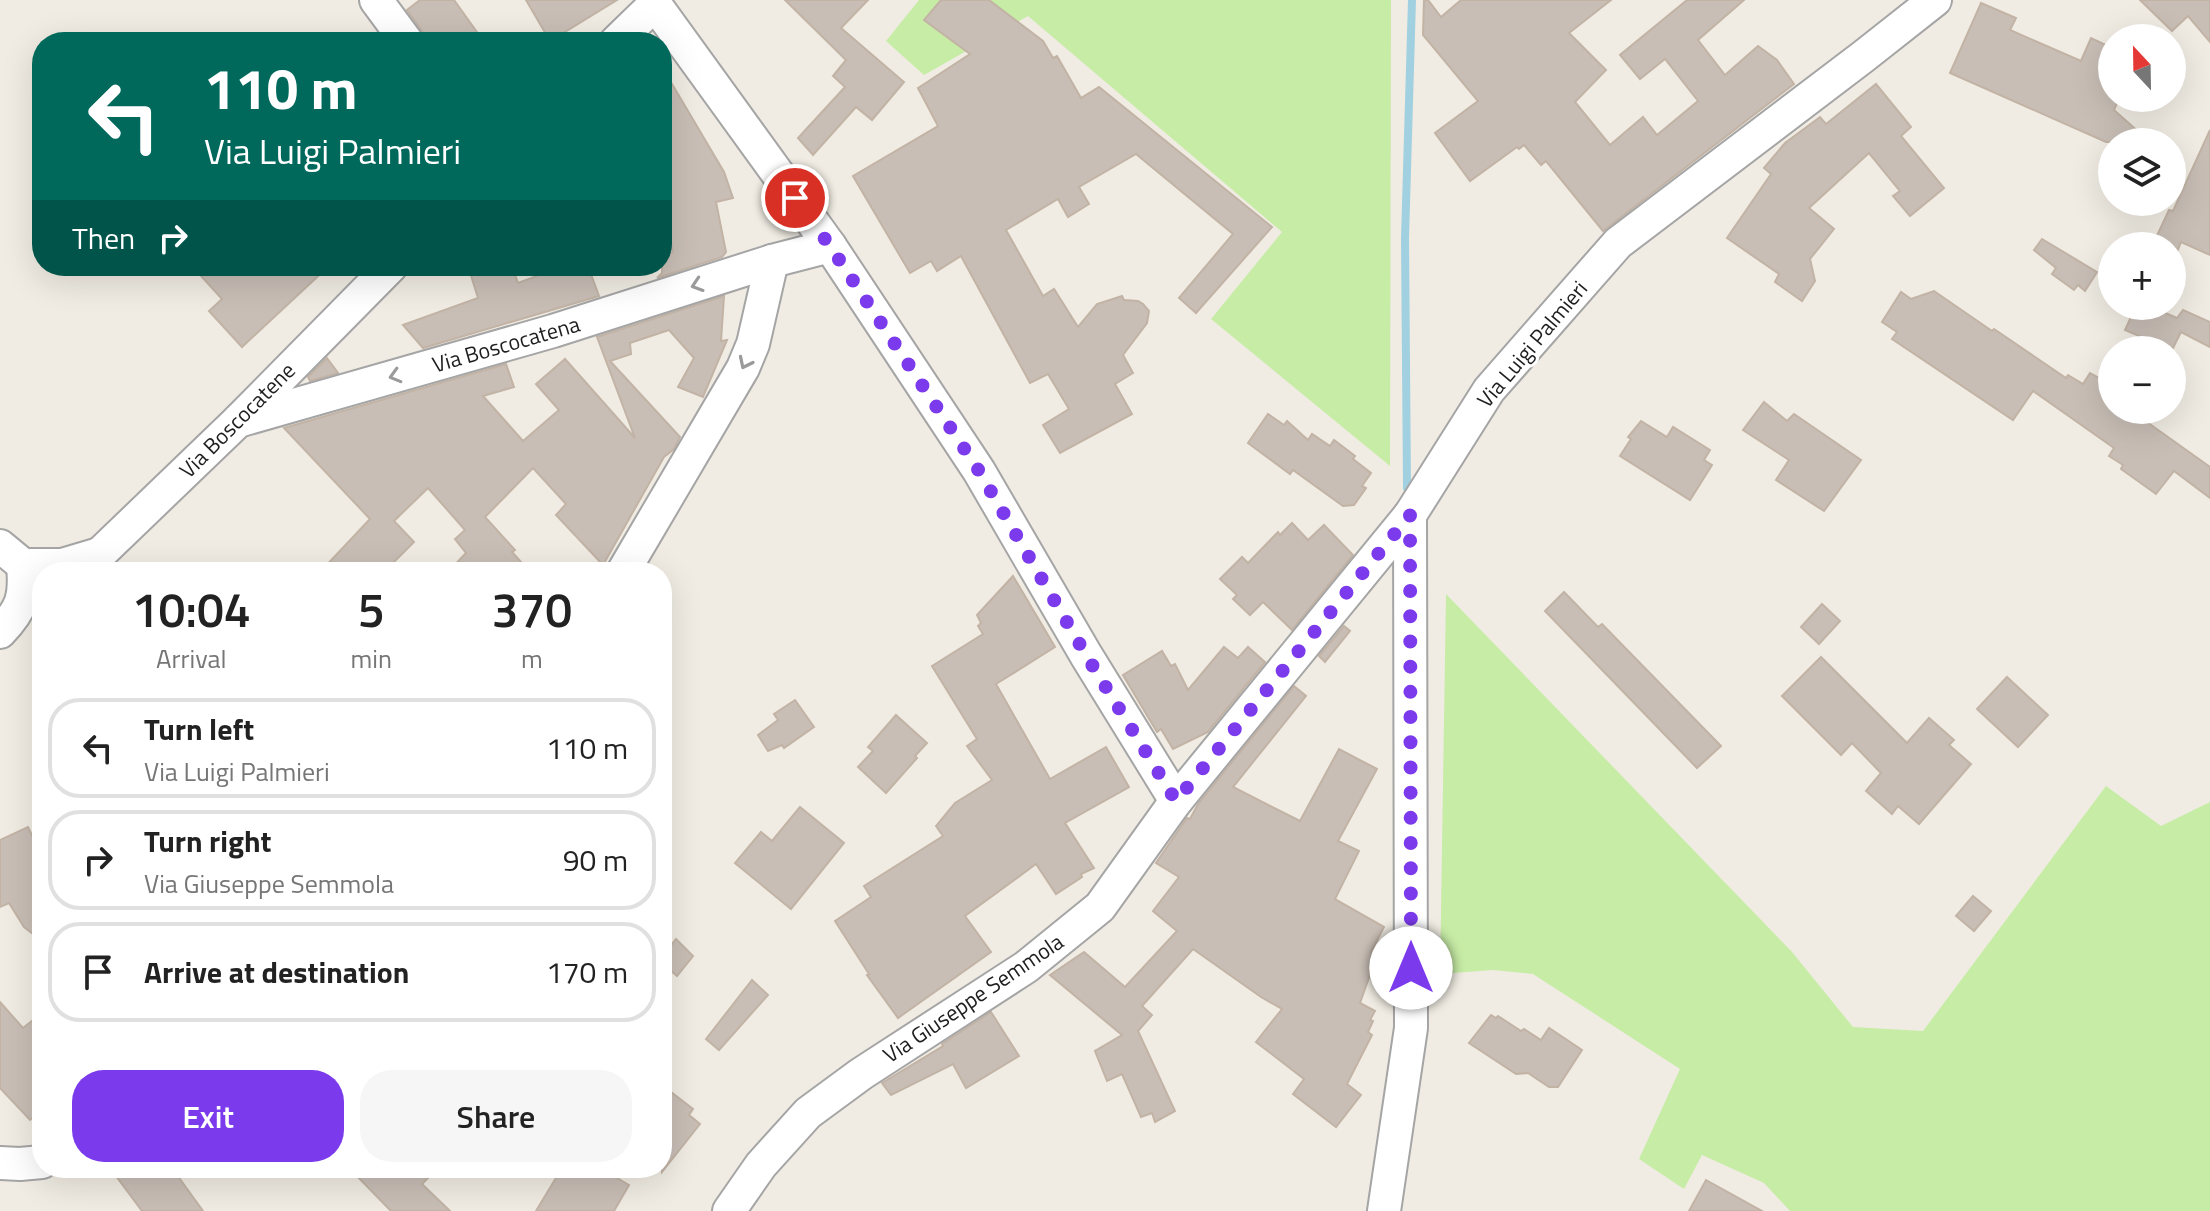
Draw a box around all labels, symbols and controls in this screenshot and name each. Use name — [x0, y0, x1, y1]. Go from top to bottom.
north arrow — [2098, 24, 2186, 112]
map controls — [2098, 24, 2186, 424]
text: 110 m — [204, 46, 357, 131]
icon: left — [72, 64, 176, 168]
text: Via Luigi Palmieri — [204, 123, 461, 178]
button: layers — [2098, 128, 2186, 216]
pin — [761, 164, 829, 232]
icon: arrive — [773, 176, 817, 220]
text: Then — [72, 215, 135, 261]
icon: right — [151, 216, 195, 260]
button: + — [2098, 232, 2186, 320]
street label: Via Luigi Palmieri — [1468, 273, 1596, 415]
one-way arrow — [691, 275, 705, 291]
street label: Via Boscocatena — [428, 307, 584, 381]
button: − — [2098, 336, 2186, 424]
street label: Via Boscocatene — [171, 354, 303, 486]
one-way arrow — [739, 354, 755, 369]
one-way arrow — [388, 367, 402, 383]
text: 10:04 — [132, 573, 251, 646]
text: 5 — [358, 573, 385, 646]
text: 370 — [492, 573, 572, 646]
text: Arrival — [156, 639, 226, 678]
text: min — [350, 639, 392, 678]
text: m — [521, 639, 543, 678]
text: Turn left — [144, 706, 254, 752]
text: 110 m — [546, 725, 628, 771]
icon: left — [76, 726, 120, 770]
text: Via Luigi Palmieri — [144, 752, 330, 791]
text: Turn right — [144, 818, 272, 864]
text: 90 m — [563, 837, 628, 883]
icon: right — [76, 838, 120, 882]
text: Via Giuseppe Semmola — [144, 864, 394, 903]
street label: Via Giuseppe Semmola — [876, 925, 1070, 1071]
position arrow — [1369, 926, 1453, 1010]
text: Arrive at destination — [144, 949, 409, 995]
text: 170 m — [546, 949, 628, 995]
icon: arrive — [76, 950, 120, 994]
button: Exit — [72, 1070, 344, 1162]
button: Share — [360, 1070, 632, 1162]

